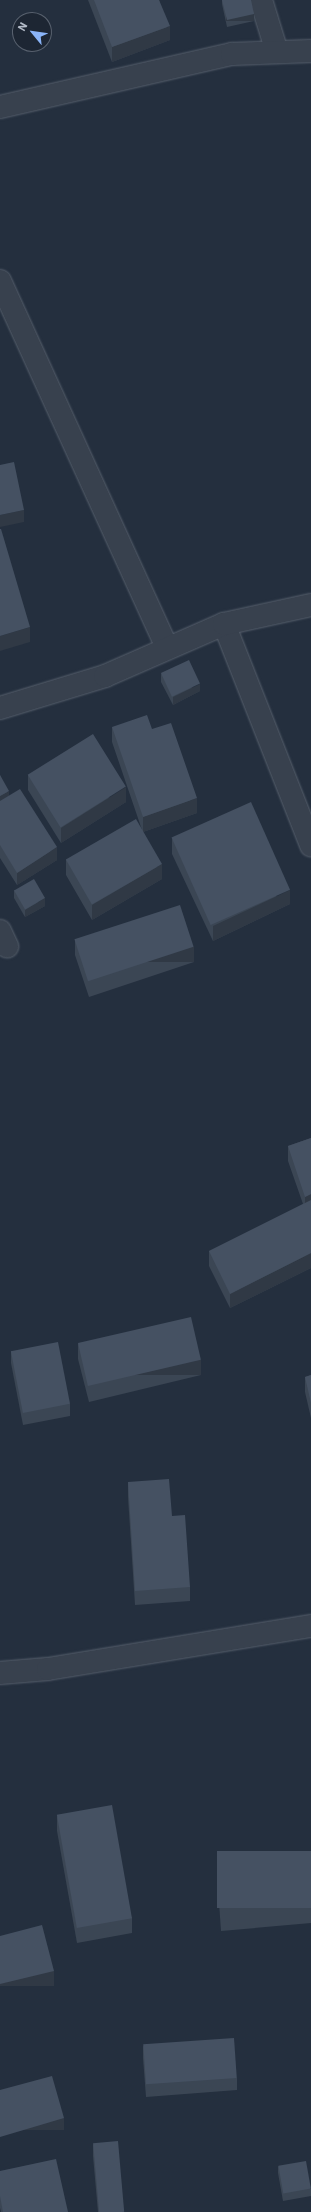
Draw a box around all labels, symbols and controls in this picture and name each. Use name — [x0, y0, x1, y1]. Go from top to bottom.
north arrow — [12, 12, 52, 52]
text: N — [14, 20, 30, 34]

